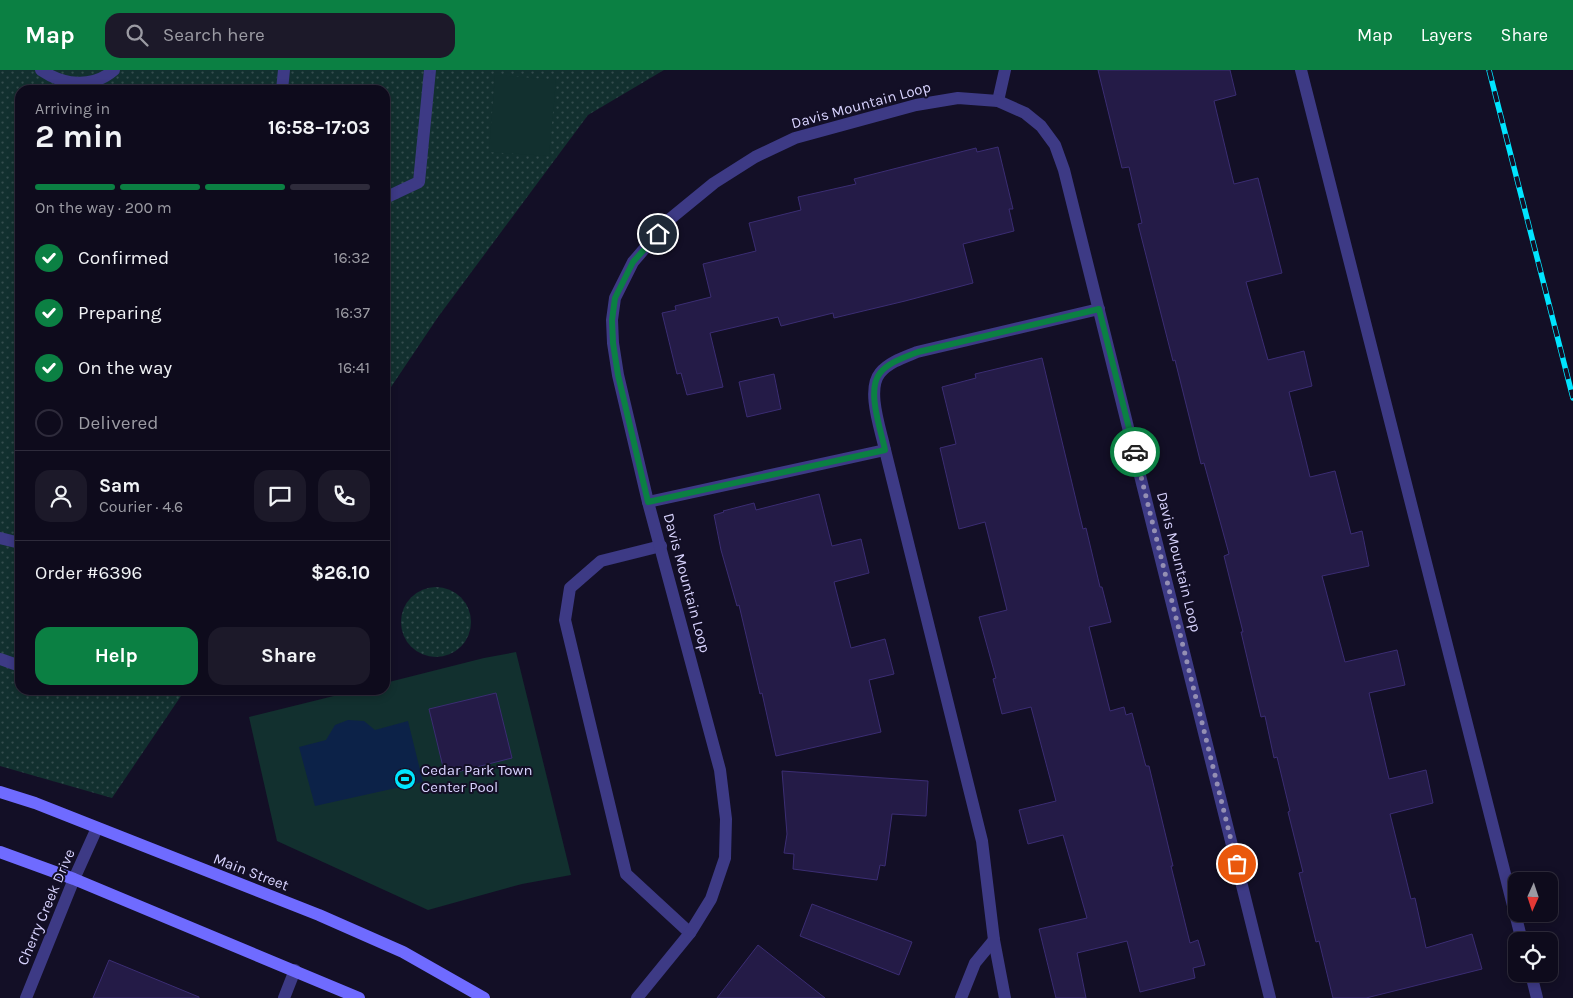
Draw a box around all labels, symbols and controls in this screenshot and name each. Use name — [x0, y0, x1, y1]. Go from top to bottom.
search box — [105, 13, 455, 58]
text: Map — [25, 21, 75, 49]
icon: search — [123, 21, 151, 49]
text: Search here — [163, 24, 265, 46]
text: Map — [1357, 24, 1393, 46]
text: Layers — [1421, 24, 1473, 46]
text: Share — [1501, 24, 1548, 46]
street label: Davis Mountain Loop — [789, 78, 933, 132]
text: Arriving in — [35, 99, 110, 118]
text: 16:58–17:03 — [268, 117, 370, 139]
text: 2 min — [35, 118, 123, 155]
text: On the way · 200 m — [35, 198, 172, 217]
pin — [637, 213, 679, 255]
icon: home — [644, 220, 672, 248]
icon: check — [35, 244, 63, 272]
text: Confirmed — [78, 247, 169, 269]
text: 16:32 — [333, 248, 370, 267]
icon: check — [35, 299, 63, 327]
text: Preparing — [78, 302, 161, 324]
text: 16:37 — [335, 303, 370, 322]
icon: check — [35, 354, 63, 382]
text: On the way — [78, 357, 172, 379]
text: 16:41 — [338, 358, 370, 377]
text: Delivered — [78, 412, 158, 434]
courier — [1110, 427, 1160, 477]
icon: car — [1121, 438, 1149, 466]
button: person — [35, 470, 87, 522]
button: chat — [254, 470, 306, 522]
button: phone — [318, 470, 370, 522]
text: Sam — [99, 475, 140, 497]
street label: Davis Mountain Loop — [1153, 490, 1205, 634]
text: Courier · 4.6 — [99, 497, 183, 516]
street label: Davis Mountain Loop — [660, 511, 714, 655]
text: Order #6396 — [35, 562, 142, 584]
text: $26.10 — [311, 562, 370, 584]
button: Help — [35, 627, 198, 685]
button: Share — [208, 627, 370, 685]
place label: Cedar Park Town Center Pool — [421, 761, 532, 796]
sports icon: Cedar Park Town Center Pool — [393, 767, 417, 791]
pin — [1216, 843, 1258, 885]
street label: Cherry Creek Drive — [13, 846, 79, 968]
street label: Main Street — [211, 849, 292, 895]
icon: bag — [1223, 850, 1251, 878]
north arrow — [1508, 872, 1558, 922]
map controls — [1508, 872, 1558, 982]
button: locate — [1508, 932, 1558, 982]

